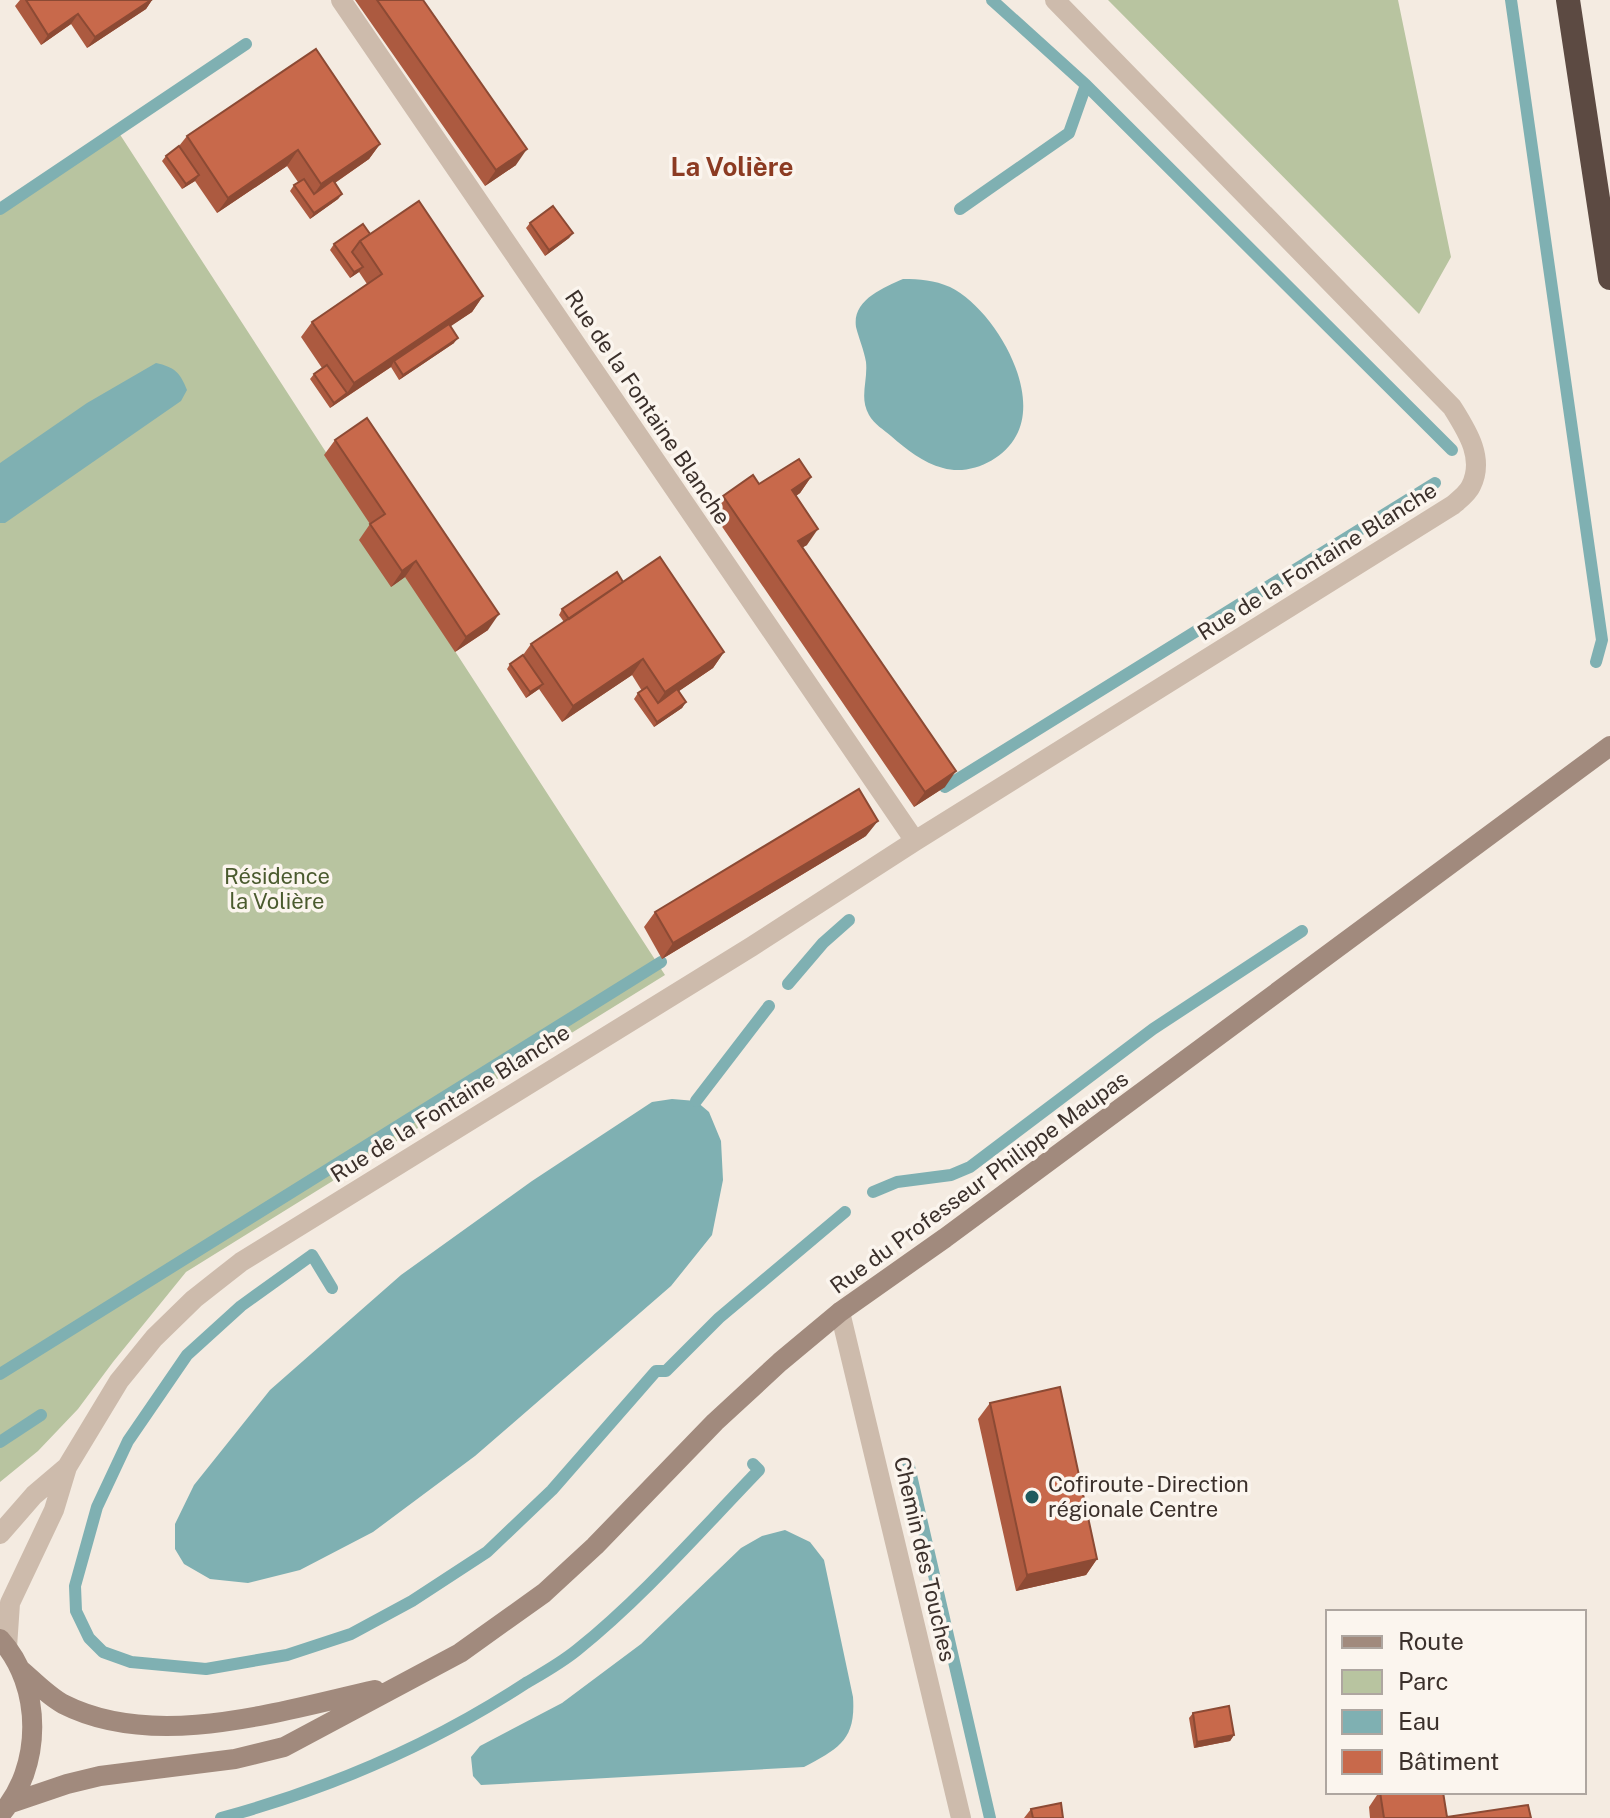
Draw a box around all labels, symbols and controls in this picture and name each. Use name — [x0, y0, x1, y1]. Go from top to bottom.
district label: La Volière — [671, 151, 793, 182]
street label: Rue de la Fontaine Blanche — [560, 285, 736, 529]
street label: Rue de la Fontaine Blanche — [1193, 477, 1441, 645]
park label: Résidence la Volière — [224, 863, 330, 914]
street label: Rue de la Fontaine Blanche — [326, 1019, 574, 1187]
street label: Rue du Professeur Philippe Maupas — [825, 1065, 1133, 1299]
street label: Chemin des Touches — [889, 1454, 961, 1664]
place label: Cofiroute - Direction régionale Centre — [1048, 1471, 1249, 1522]
marker: Cofiroute - Direction régionale Centre — [1023, 1488, 1041, 1506]
legend — [1326, 1610, 1586, 1794]
text: Route — [1398, 1627, 1464, 1655]
text: Parc — [1398, 1667, 1449, 1695]
text: Eau — [1398, 1707, 1440, 1735]
text: Bâtiment — [1398, 1747, 1499, 1775]

